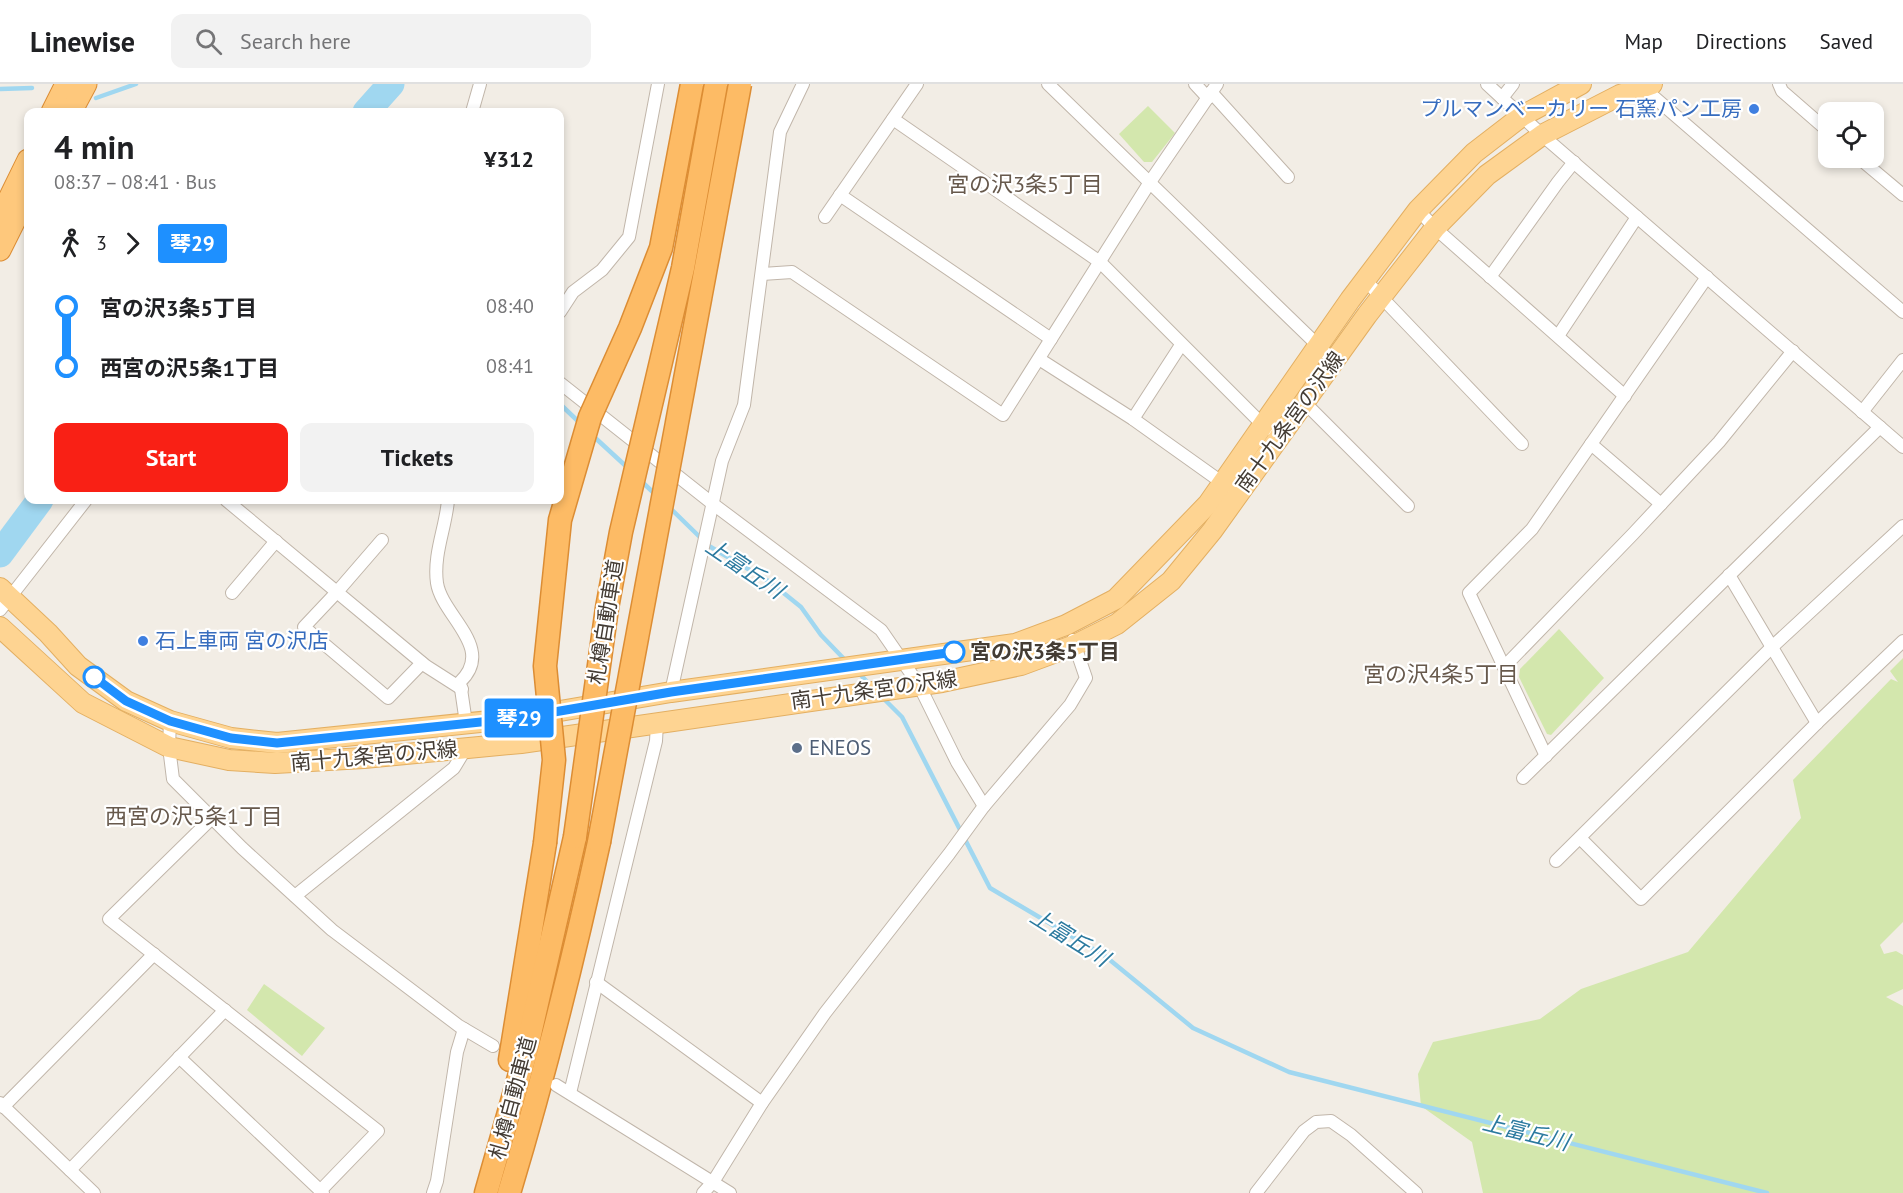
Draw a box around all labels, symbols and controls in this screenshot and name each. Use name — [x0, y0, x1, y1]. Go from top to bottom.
search box — [171, 14, 591, 68]
text: Linewise — [30, 23, 135, 60]
icon: search — [192, 25, 225, 58]
text: Search here — [240, 27, 351, 55]
text: Map — [1624, 28, 1663, 55]
text: Directions — [1696, 28, 1787, 55]
text: Saved — [1820, 28, 1873, 55]
place label: プルマンベーカリー 石窯パン工房 — [1420, 95, 1742, 122]
marker: プルマンベーカリー 石窯パン工房 — [1747, 102, 1761, 116]
map controls — [1818, 102, 1884, 168]
button: locate — [1818, 102, 1884, 168]
text: 4 min — [54, 125, 135, 168]
text: ¥312 — [484, 145, 534, 173]
text: 08:37 – 08:41 · Bus — [54, 169, 216, 195]
district label: 宮の沢3条5丁目 — [947, 170, 1103, 198]
icon: walk — [54, 227, 87, 260]
icon: forward — [116, 227, 149, 260]
text: 3 — [96, 230, 107, 256]
text: 琴29 — [170, 230, 215, 257]
text: 08:40 — [486, 293, 534, 319]
text: 宮の沢3条5丁目 — [100, 294, 257, 322]
street label: 南十九条宮の沢線 — [1229, 346, 1350, 498]
text: 08:41 — [486, 353, 534, 379]
text: 西宮の沢5条1丁目 — [100, 354, 279, 382]
button: Start — [54, 423, 288, 492]
button: Tickets — [300, 423, 534, 492]
water label: 上富丘川 — [701, 532, 791, 605]
street label: 札樽自動車道 — [582, 558, 629, 686]
place label: 石上車両 宮の沢店 — [155, 627, 329, 654]
marker: 石上車両 宮の沢店 — [136, 634, 150, 648]
place label: 宮の沢3条5丁目 — [970, 638, 1120, 665]
marker: 宮の沢3条5丁目 — [943, 641, 965, 663]
district label: 宮の沢4条5丁目 — [1363, 660, 1519, 688]
street label: 南十九条宮の沢線 — [789, 664, 959, 715]
unlabelled marker — [83, 666, 105, 688]
line badge: 琴29 — [484, 698, 554, 738]
text: 琴29 — [497, 705, 541, 732]
place label: ENEOS — [809, 734, 871, 761]
street label: 南十九条宮の沢線 — [289, 735, 459, 776]
marker: ENEOS — [790, 741, 804, 755]
district label: 西宮の沢5条1丁目 — [105, 802, 283, 830]
water label: 上富丘川 — [1025, 902, 1116, 973]
street label: 札樽自動車道 — [483, 1034, 542, 1162]
water label: 上富丘川 — [1480, 1108, 1574, 1157]

